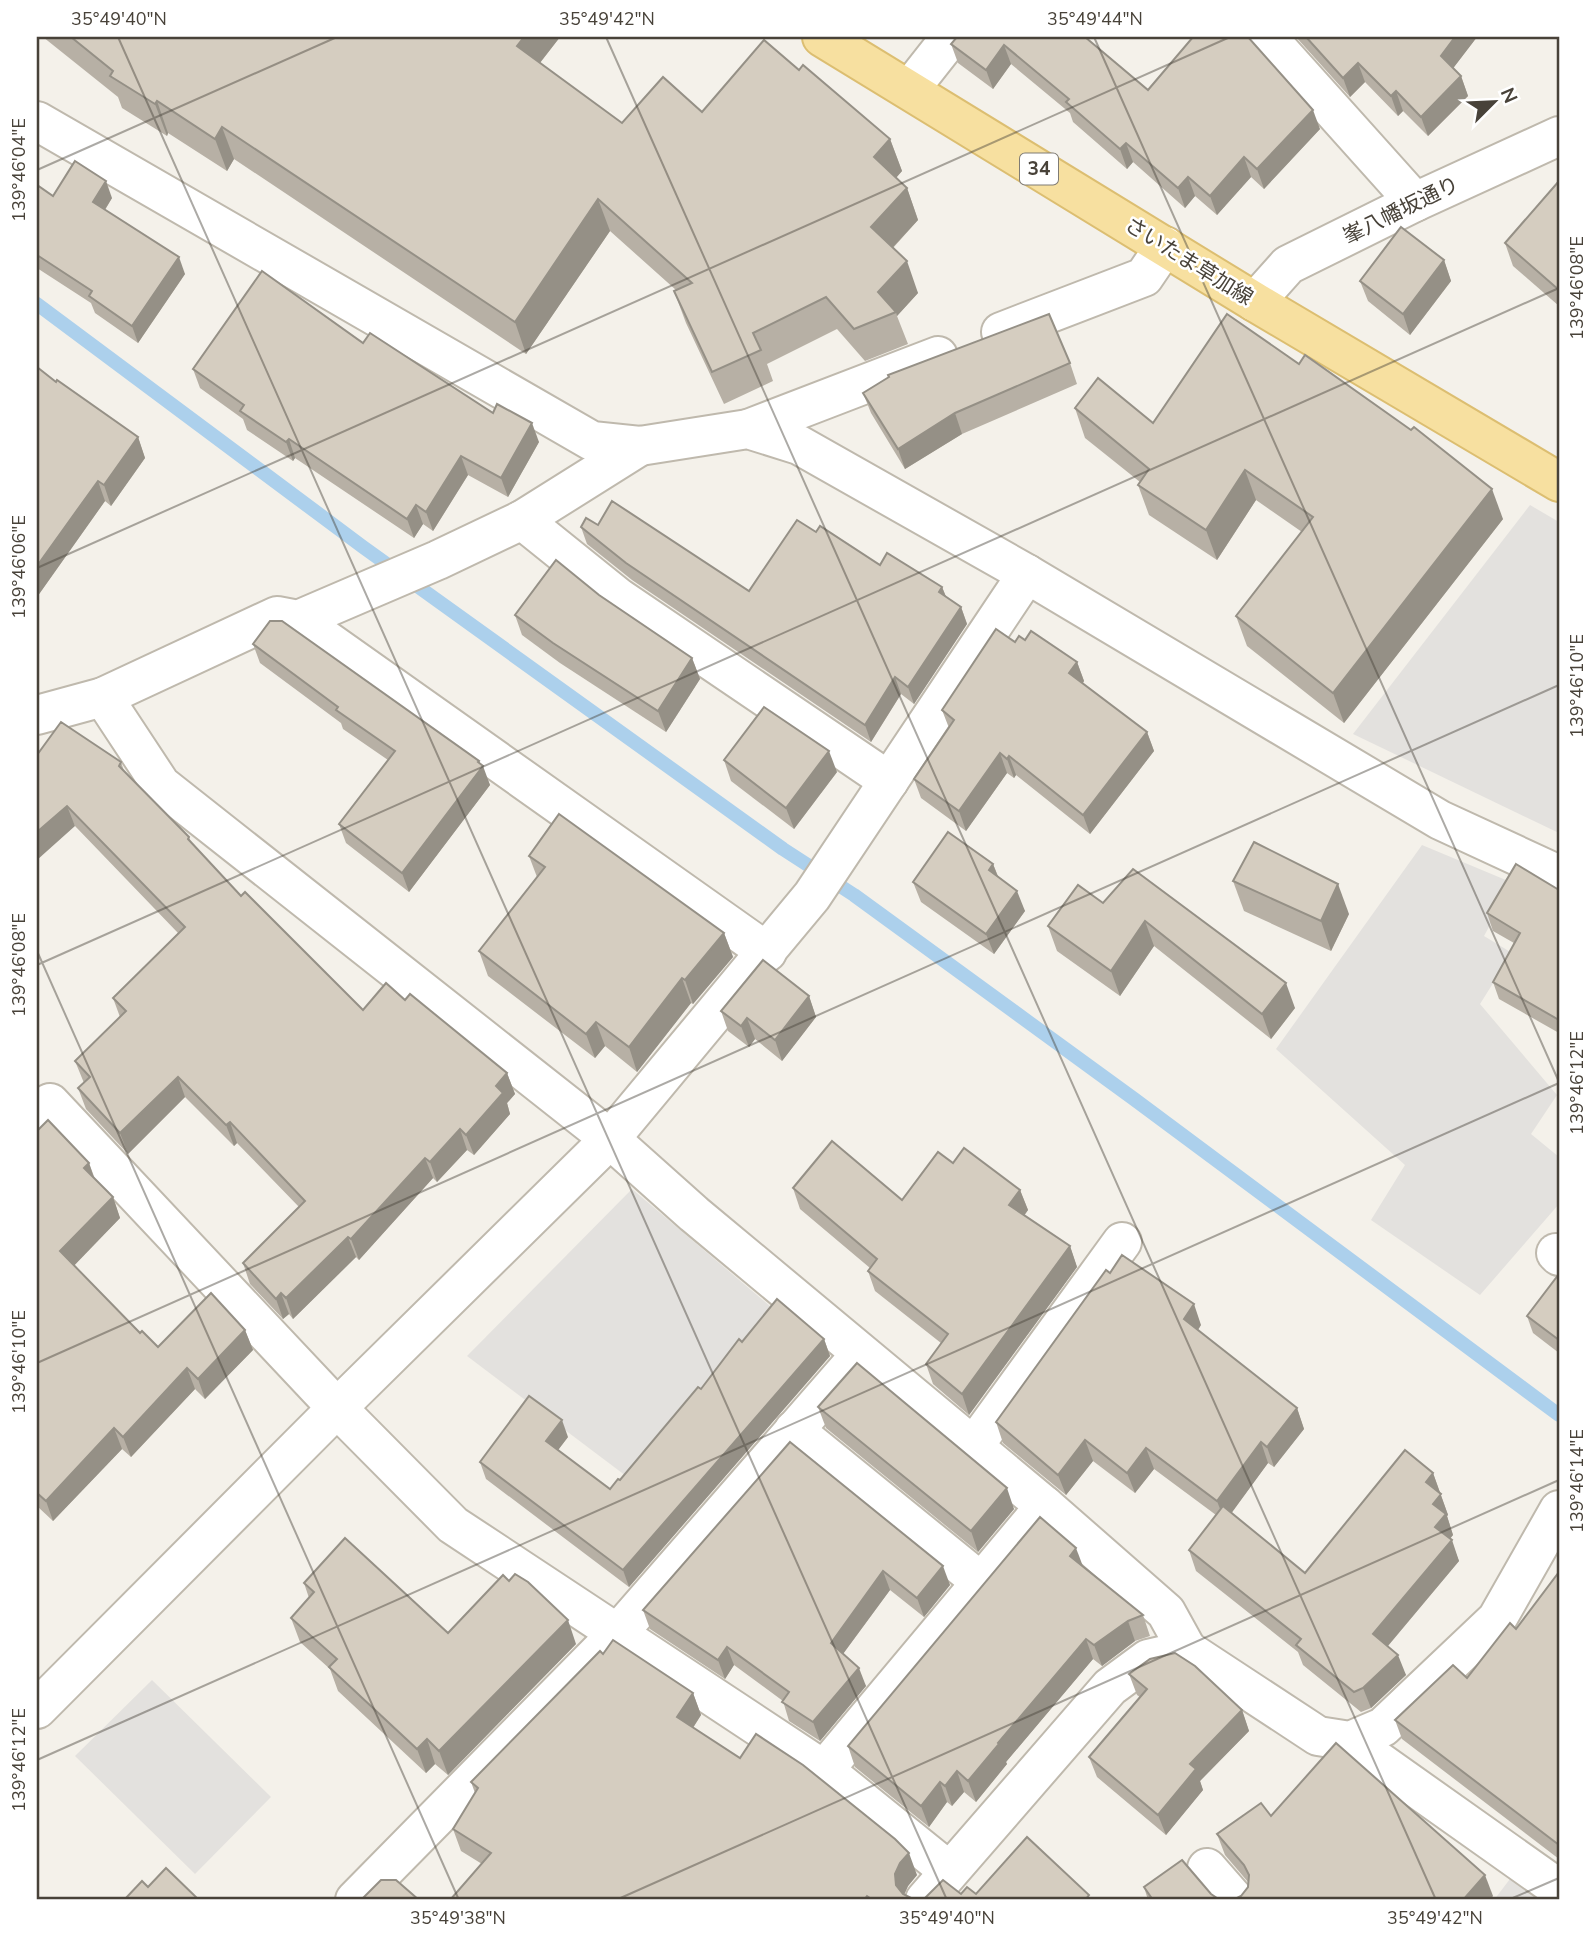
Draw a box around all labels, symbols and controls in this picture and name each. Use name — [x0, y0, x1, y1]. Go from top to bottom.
text: 35°49'40"N — [71, 7, 167, 31]
text: 35°49'42"N — [559, 7, 655, 31]
text: 35°49'44"N — [1047, 7, 1143, 31]
north arrow — [1460, 66, 1530, 136]
text: N — [1494, 84, 1523, 107]
text: 139°46'04"E — [7, 118, 31, 222]
road number: 34 — [1020, 154, 1058, 184]
street label: 峯八幡坂通り — [1338, 170, 1464, 250]
street label: さいたま草加線 — [1120, 210, 1258, 312]
text: 139°46'08"E — [1565, 236, 1589, 340]
text: 139°46'06"E — [7, 515, 31, 619]
text: 139°46'10"E — [1565, 634, 1589, 738]
text: 139°46'08"E — [7, 913, 31, 1017]
text: 139°46'12"E — [1565, 1031, 1589, 1135]
text: 139°46'10"E — [7, 1310, 31, 1414]
text: 139°46'14"E — [1565, 1429, 1589, 1533]
text: 139°46'12"E — [7, 1708, 31, 1812]
text: 35°49'38"N — [410, 1906, 506, 1930]
text: 35°49'40"N — [899, 1906, 995, 1930]
text: 35°49'42"N — [1387, 1906, 1483, 1930]

